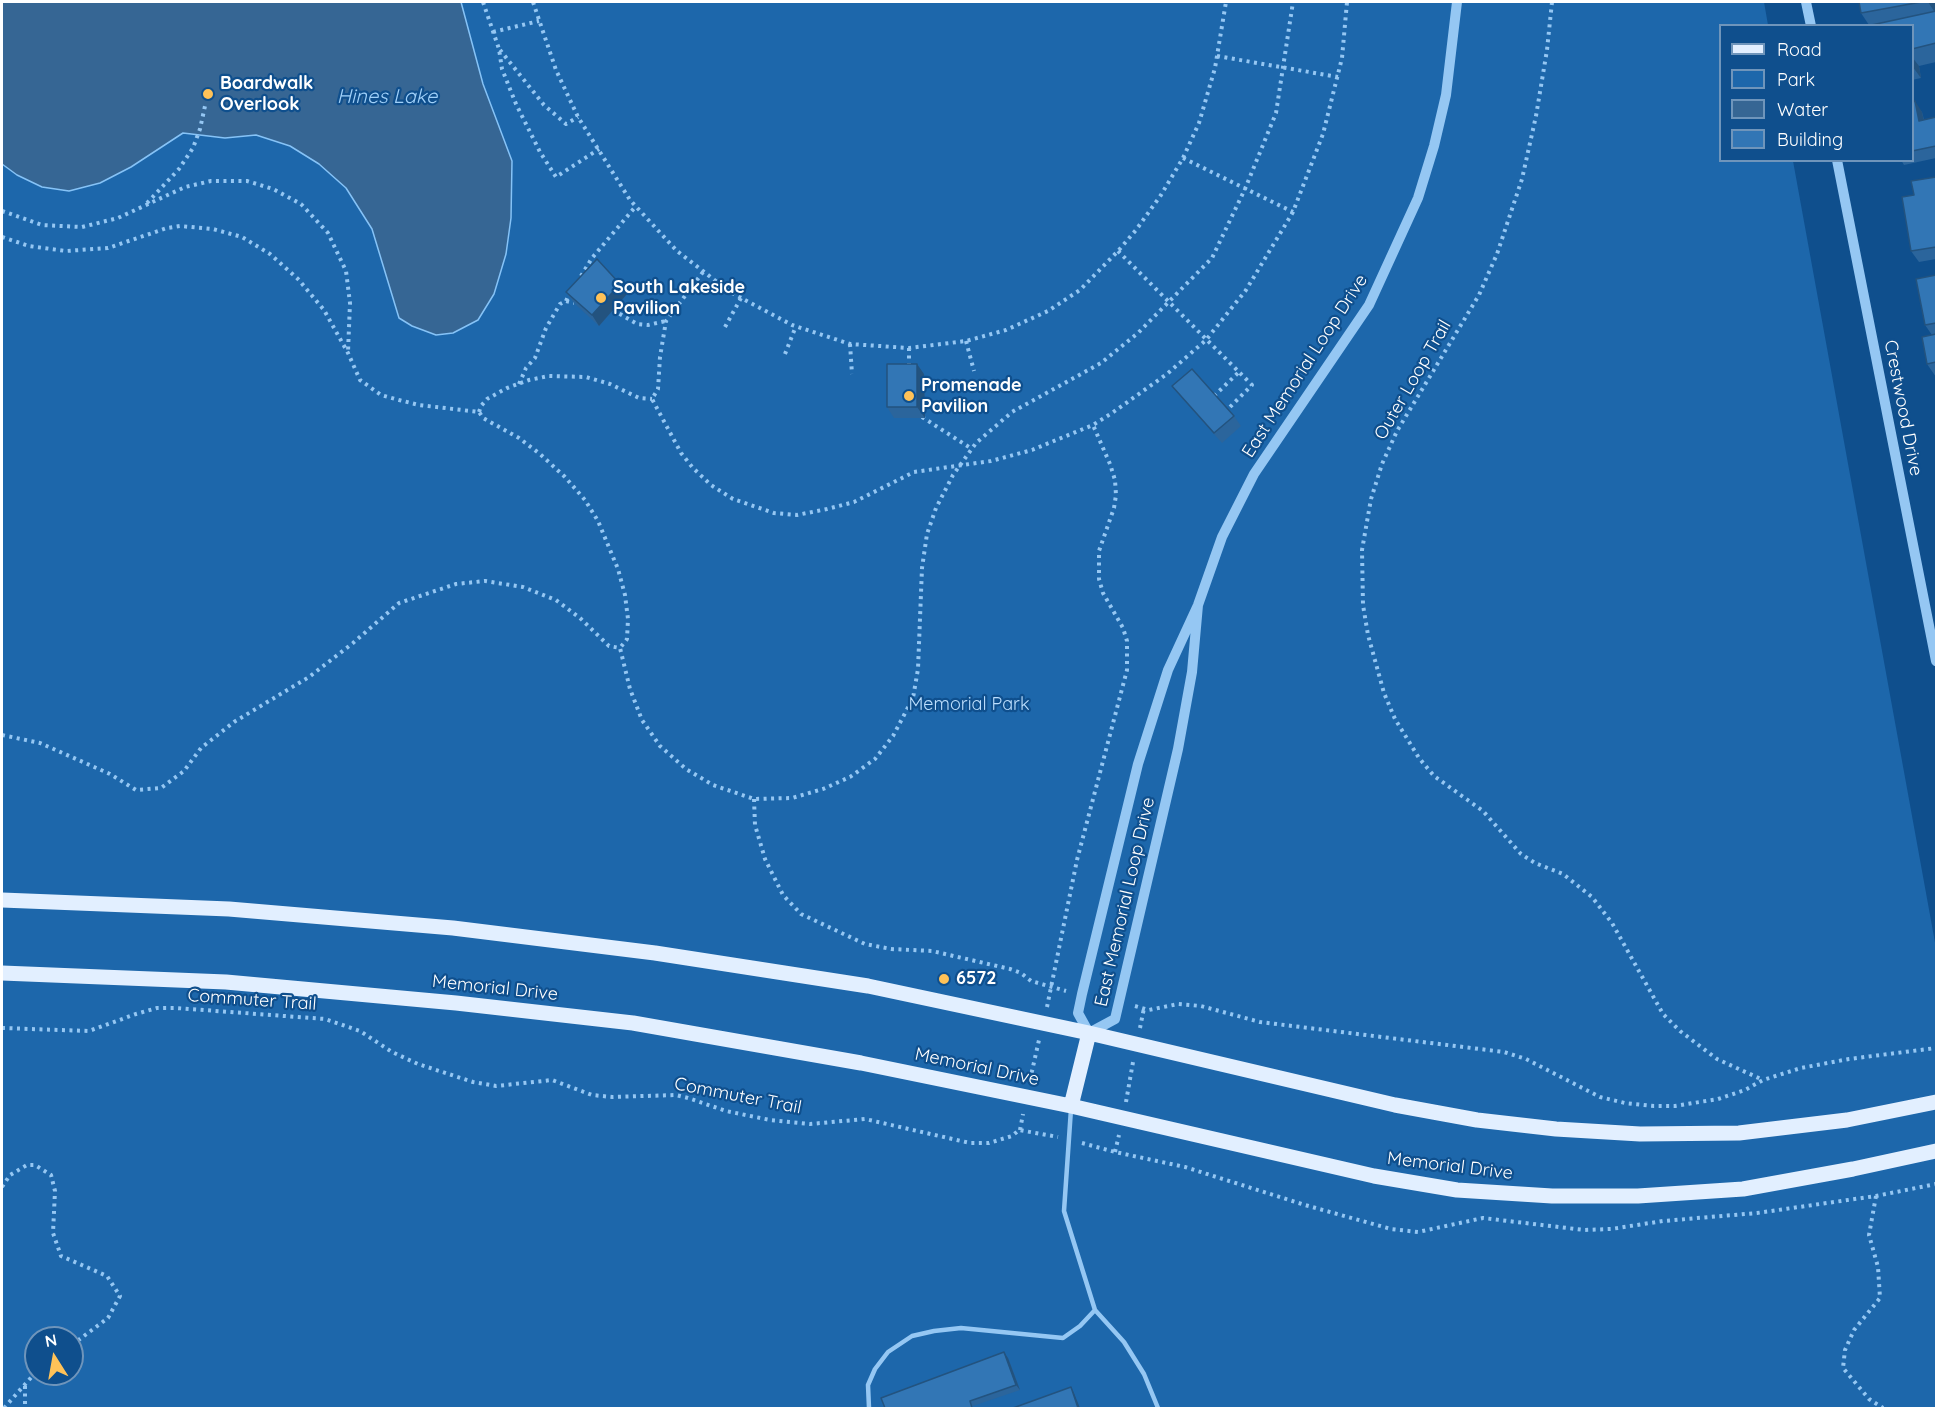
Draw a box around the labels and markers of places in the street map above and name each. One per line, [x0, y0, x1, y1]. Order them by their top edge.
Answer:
place label: Boardwalk Overlook [220, 73, 313, 116]
marker: Boardwalk Overlook [201, 87, 215, 101]
place label: South Lakeside Pavilion [613, 277, 745, 320]
marker: South Lakeside Pavilion [594, 291, 608, 305]
place label: Promenade Pavilion [921, 375, 1022, 418]
marker: Promenade Pavilion [902, 389, 916, 403]
place label: 6572 [956, 968, 996, 990]
marker: 6572 [937, 972, 951, 986]

